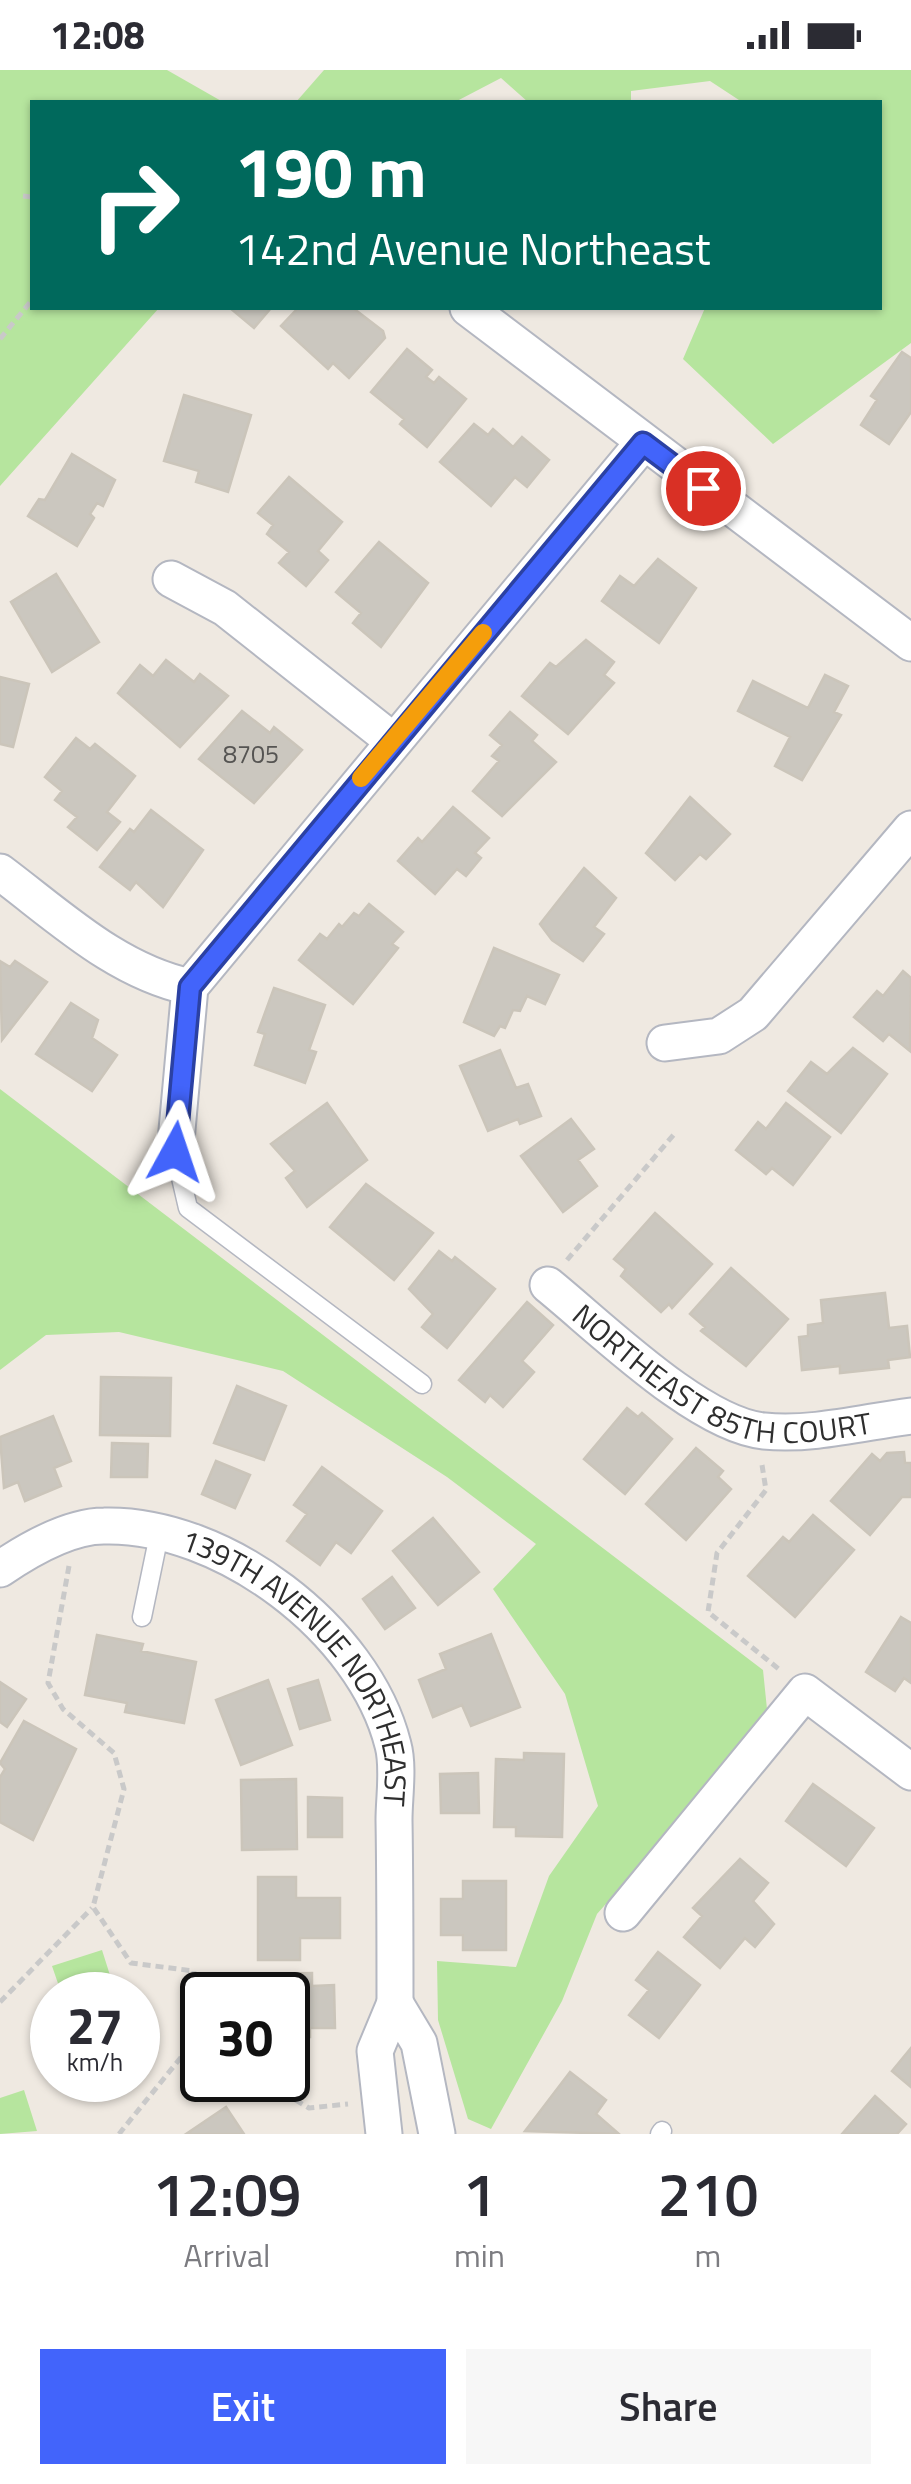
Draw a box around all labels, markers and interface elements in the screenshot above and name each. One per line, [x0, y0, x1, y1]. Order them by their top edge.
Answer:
text: 12:08 [50, 6, 145, 64]
text: 190 m [235, 118, 427, 224]
icon: right [70, 140, 200, 270]
text: 142nd Avenue Northeast [235, 214, 711, 282]
pin [661, 446, 746, 531]
icon: arrive [676, 461, 731, 516]
house number: 8705 [223, 735, 279, 773]
position arrow [123, 1100, 227, 1204]
street label: NORTHEAST 85TH COURT [562, 1293, 875, 1455]
street label: 139TH AVENUE NORTHEAST [175, 1517, 419, 1808]
speed limit sign: 30 [180, 1972, 310, 2102]
text: 27 [67, 1987, 123, 2063]
text: km/h [67, 2043, 123, 2081]
text: 12:09 [153, 2148, 301, 2239]
text: 1 [463, 2148, 496, 2239]
text: 210 [658, 2148, 758, 2239]
text: Arrival [184, 2231, 270, 2279]
text: min [454, 2231, 505, 2279]
text: m [695, 2231, 721, 2279]
button: Exit [40, 2349, 446, 2464]
button: Share [466, 2349, 871, 2464]

